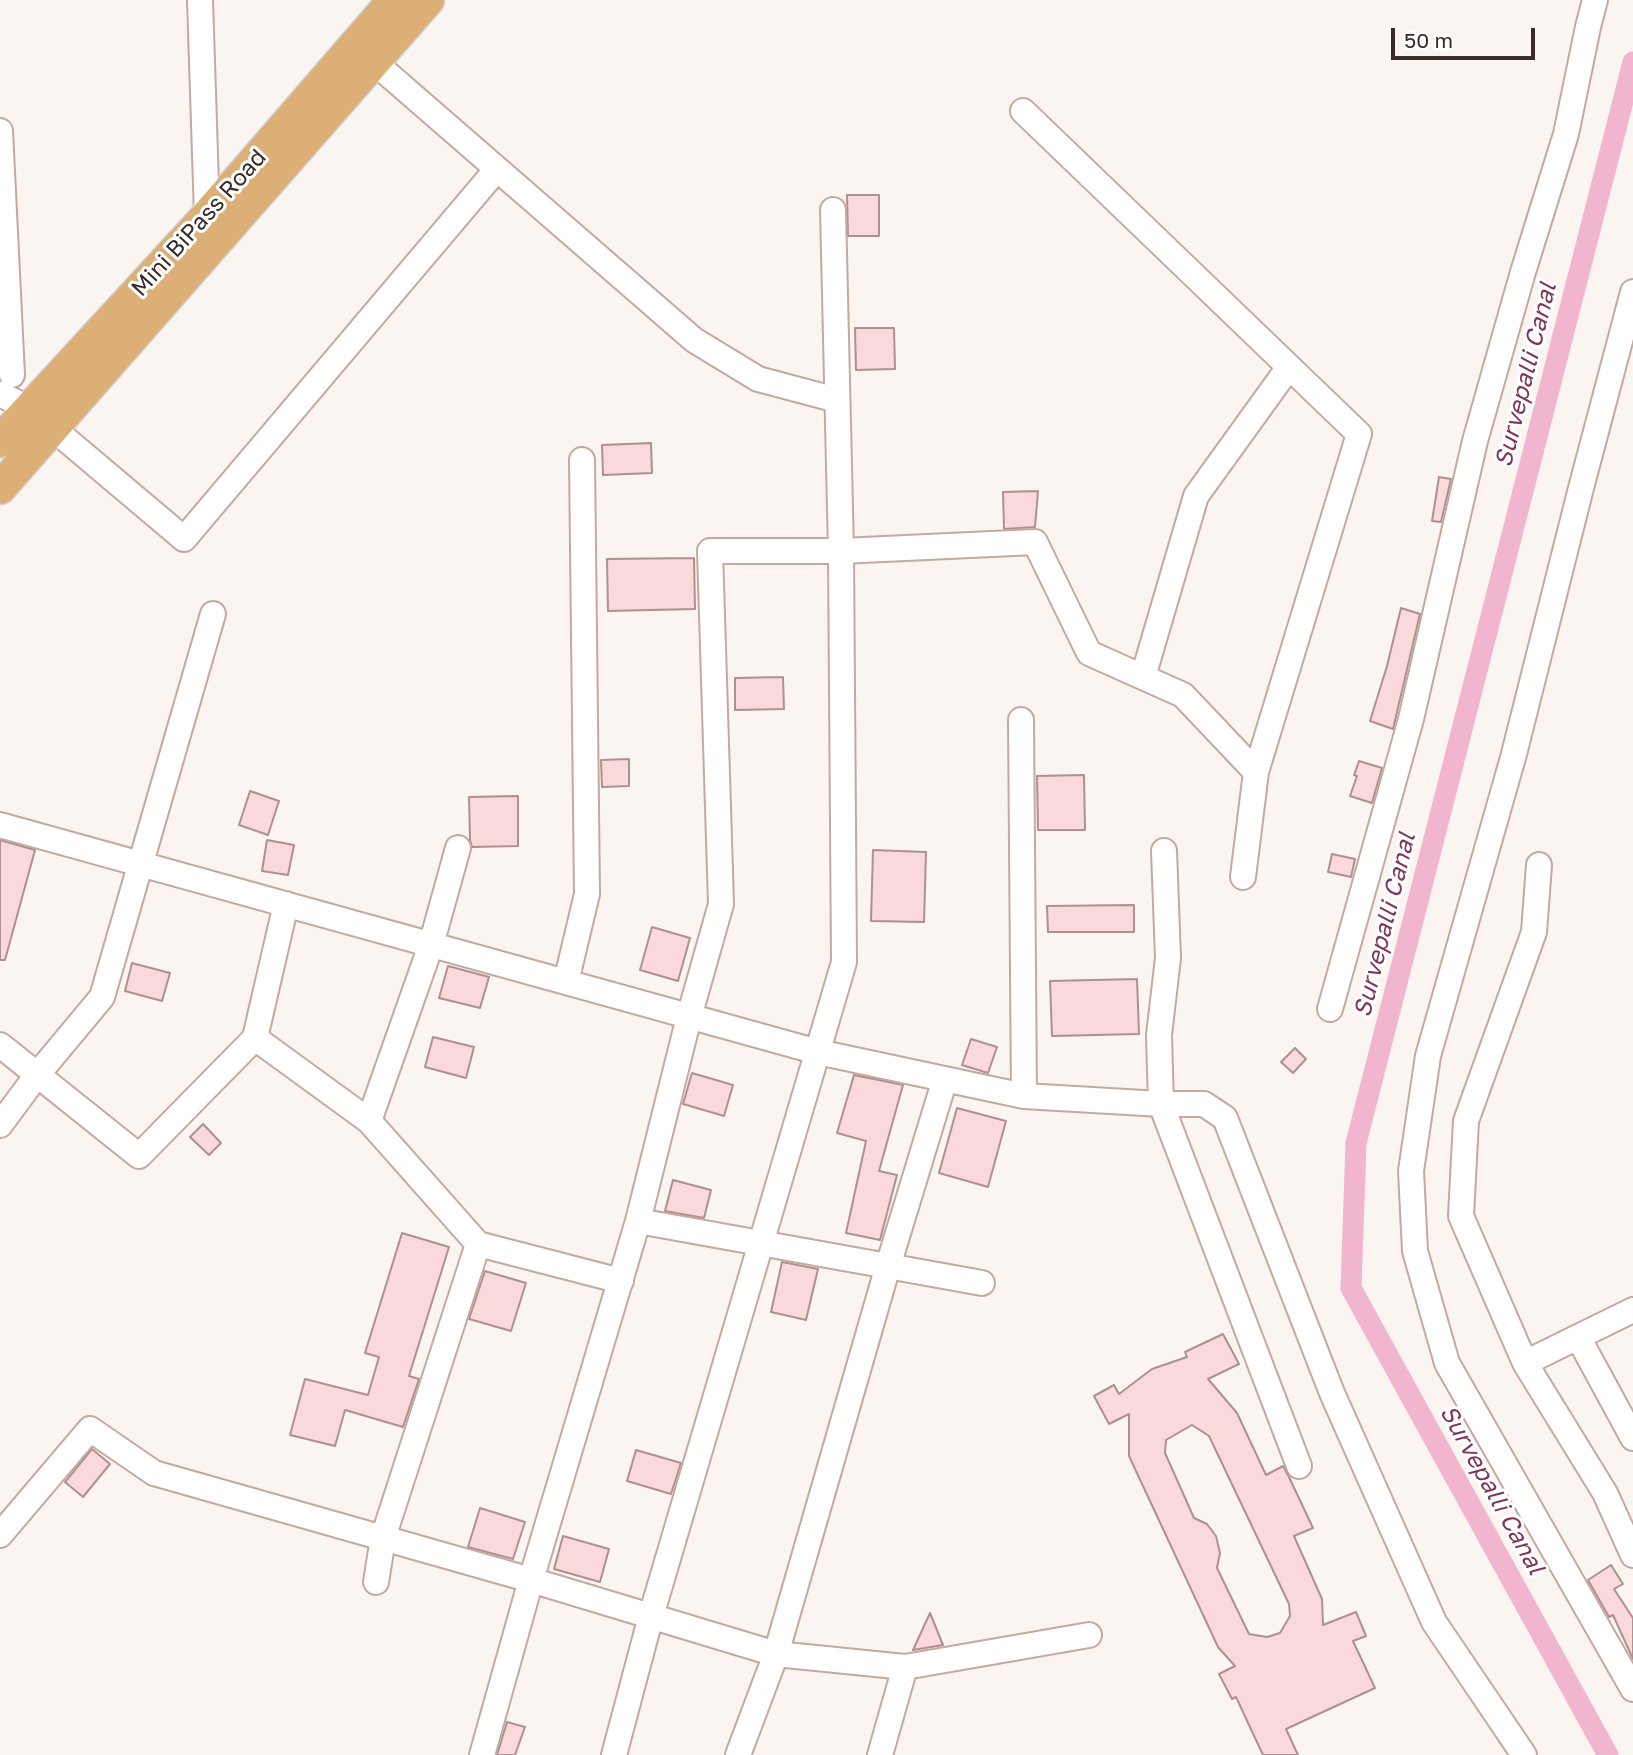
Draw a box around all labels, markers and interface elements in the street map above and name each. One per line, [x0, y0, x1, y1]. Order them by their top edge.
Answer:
scale bar [1395, 14, 1538, 58]
text: 50 m [1404, 27, 1453, 53]
street label: Mini BiPass Road [126, 144, 272, 302]
water label: Survepalli Canal [1489, 280, 1563, 470]
water label: Survepalli Canal [1348, 830, 1422, 1020]
water label: Survepalli Canal [1434, 1400, 1550, 1580]

